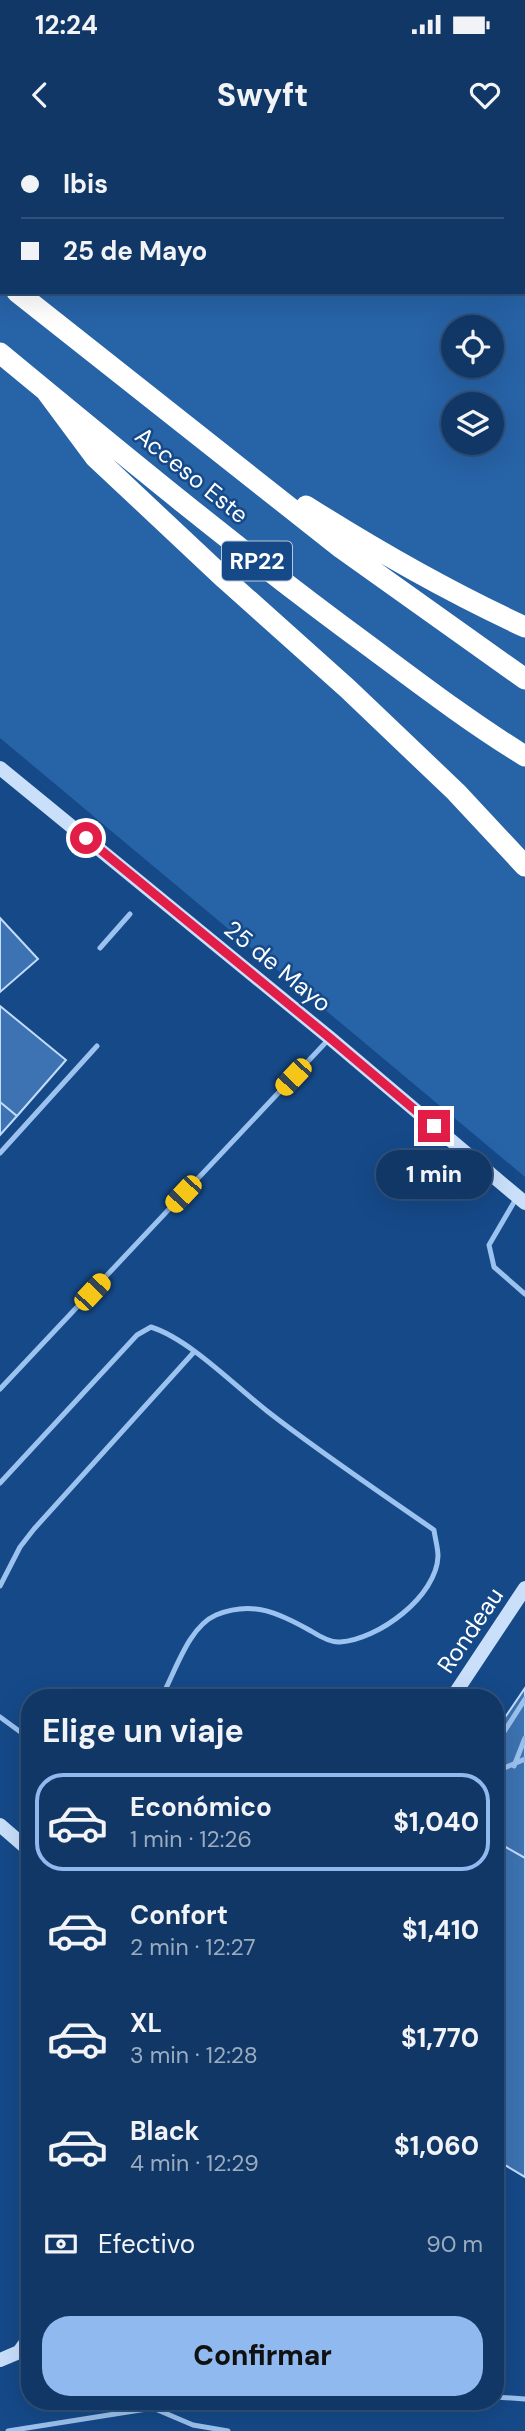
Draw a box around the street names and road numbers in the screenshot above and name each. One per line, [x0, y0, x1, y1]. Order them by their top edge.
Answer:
street label: Acceso Este [129, 420, 255, 530]
road number: RP22 [222, 542, 292, 580]
street label: 25 de Mayo [218, 913, 338, 1019]
street label: Rondeau [430, 1581, 510, 1679]

